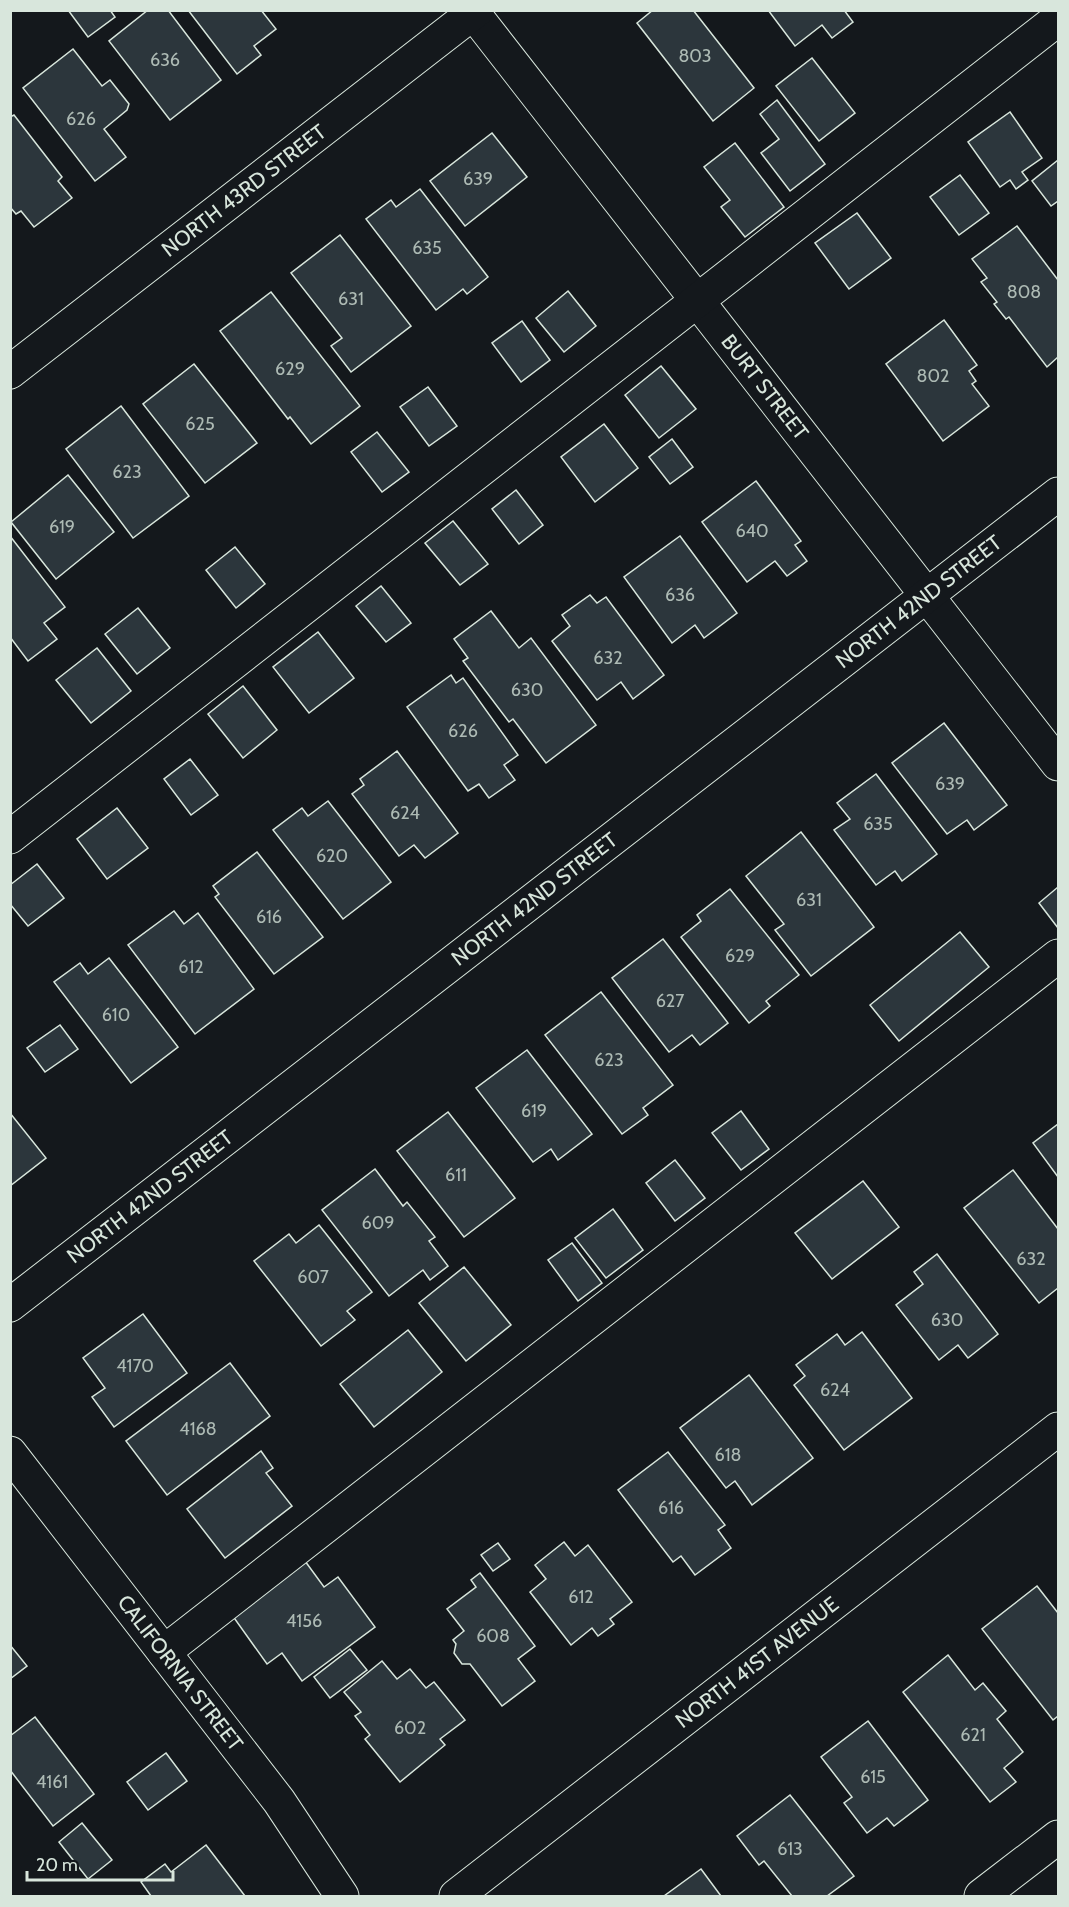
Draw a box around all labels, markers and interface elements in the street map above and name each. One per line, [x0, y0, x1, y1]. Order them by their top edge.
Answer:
house number: 803 [678, 45, 712, 67]
house number: 636 [150, 49, 180, 71]
house number: 626 [66, 108, 96, 130]
street label: NORTH 43RD STREET [157, 119, 331, 262]
house number: 639 [463, 168, 493, 190]
house number: 635 [412, 237, 442, 259]
house number: 808 [1007, 281, 1041, 303]
house number: 631 [338, 288, 364, 310]
street label: BURT STREET [716, 329, 814, 445]
house number: 629 [275, 358, 305, 380]
house number: 802 [917, 365, 949, 387]
house number: 625 [185, 413, 215, 435]
house number: 623 [112, 461, 142, 483]
house number: 619 [49, 516, 75, 538]
house number: 640 [735, 520, 769, 542]
street label: NORTH 42ND STREET [831, 529, 1006, 673]
house number: 636 [665, 584, 695, 606]
house number: 632 [593, 647, 623, 669]
house number: 630 [511, 679, 543, 701]
house number: 626 [448, 720, 478, 742]
house number: 639 [935, 773, 965, 795]
house number: 624 [390, 802, 420, 824]
house number: 635 [863, 813, 893, 835]
street label: NORTH 42ND STREET [446, 827, 622, 971]
house number: 620 [316, 845, 348, 867]
house number: 631 [796, 889, 822, 911]
house number: 616 [256, 906, 282, 928]
house number: 629 [725, 945, 755, 967]
house number: 612 [178, 956, 204, 978]
house number: 627 [656, 990, 684, 1012]
house number: 610 [102, 1004, 130, 1026]
house number: 623 [594, 1049, 624, 1071]
house number: 619 [521, 1100, 547, 1122]
street label: NORTH 42ND STREET [62, 1124, 237, 1268]
house number: 611 [445, 1164, 467, 1186]
house number: 609 [361, 1212, 395, 1234]
house number: 632 [1016, 1248, 1046, 1270]
house number: 607 [297, 1266, 329, 1288]
house number: 630 [931, 1309, 963, 1331]
house number: 4170 [116, 1355, 154, 1377]
house number: 624 [820, 1379, 850, 1401]
house number: 4168 [179, 1418, 217, 1440]
house number: 618 [715, 1444, 741, 1466]
house number: 616 [658, 1497, 684, 1519]
house number: 612 [568, 1586, 594, 1608]
street label: CALIFORNIA STREET [112, 1590, 248, 1755]
street label: NORTH 41ST AVENUE [670, 1591, 843, 1733]
house number: 4156 [286, 1610, 322, 1632]
house number: 608 [476, 1625, 510, 1647]
house number: 602 [394, 1717, 426, 1739]
house number: 621 [960, 1724, 986, 1746]
house number: 615 [860, 1766, 886, 1788]
house number: 4161 [36, 1771, 68, 1793]
house number: 613 [777, 1838, 803, 1860]
scale bar [27, 1844, 172, 1882]
text: 20 m [36, 1854, 78, 1876]

